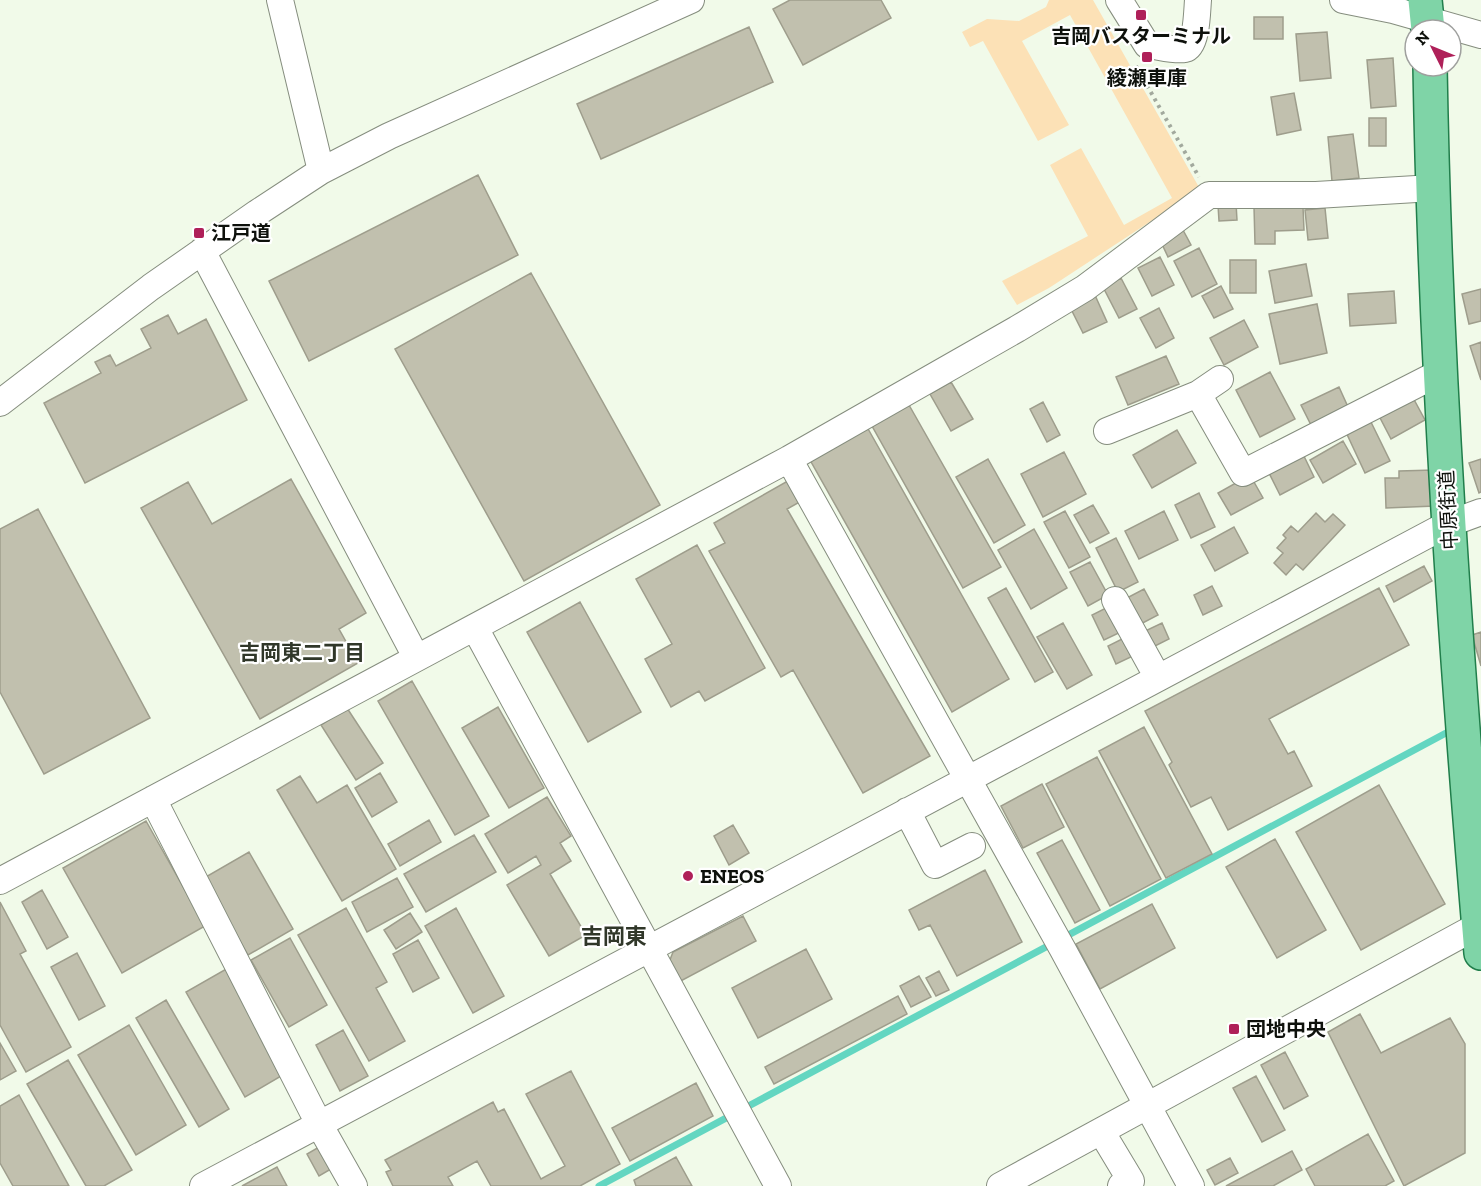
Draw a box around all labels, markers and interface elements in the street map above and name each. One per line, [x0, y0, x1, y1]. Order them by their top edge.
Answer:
marker: 吉岡バスターミナル [1134, 8, 1148, 22]
north arrow [1403, 18, 1463, 78]
place label: 吉岡バスターミナル [1051, 24, 1231, 48]
text: N [1411, 27, 1433, 49]
marker: 綾瀬車庫 [1140, 50, 1154, 64]
place label: 綾瀬車庫 [1107, 66, 1187, 90]
place label: 江戸道 [211, 221, 271, 245]
marker: 江戸道 [192, 226, 206, 240]
street label: 中原街道 [1434, 469, 1462, 551]
district label: 吉岡東二丁目 [239, 640, 365, 665]
place label: ENEOS [700, 864, 764, 888]
marker: ENEOS [681, 869, 695, 883]
district label: 吉岡東 [581, 923, 647, 950]
place label: 団地中央 [1246, 1017, 1326, 1041]
marker: 団地中央 [1227, 1022, 1241, 1036]

